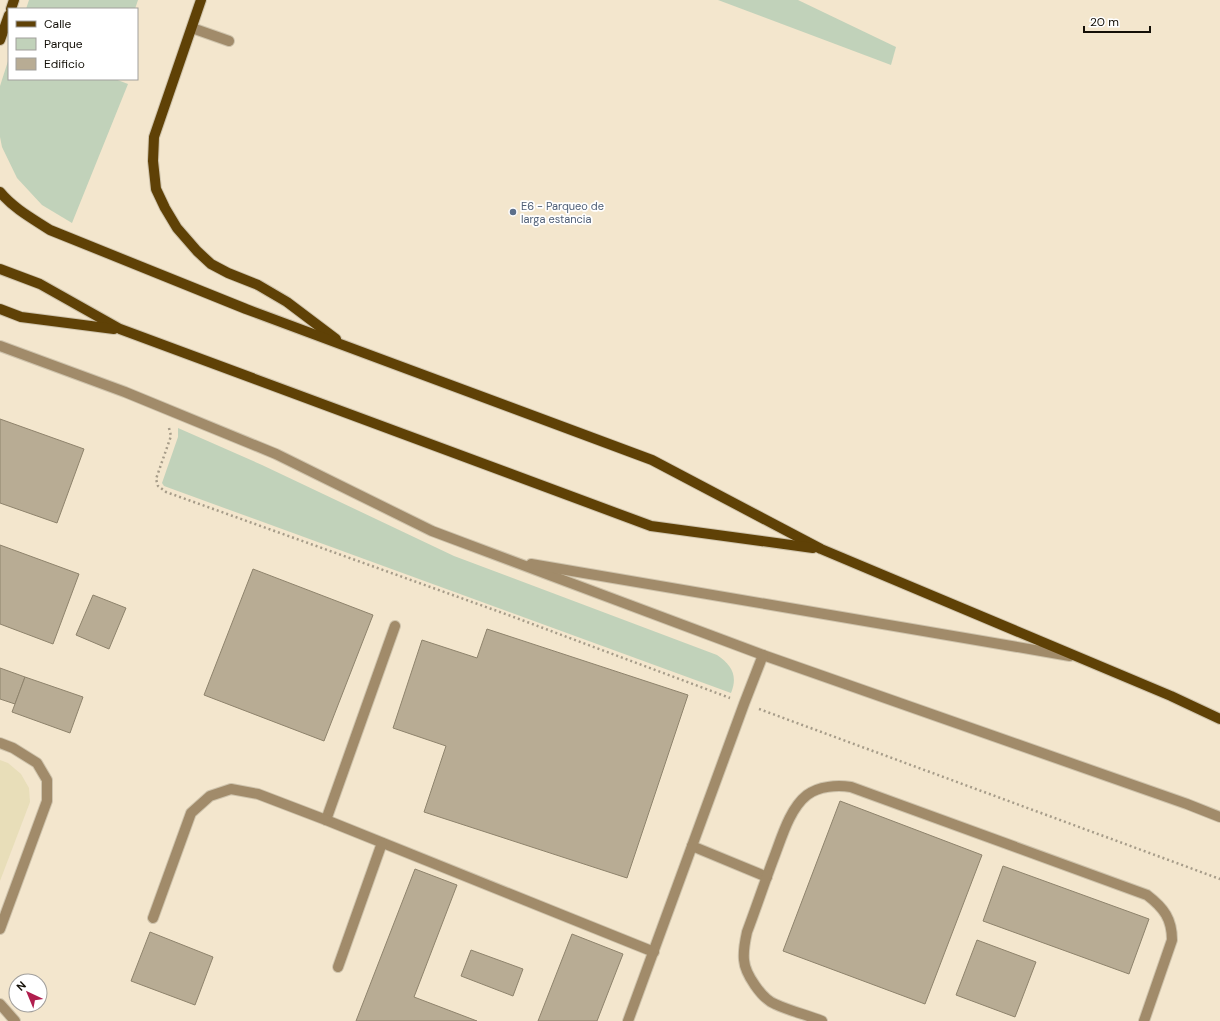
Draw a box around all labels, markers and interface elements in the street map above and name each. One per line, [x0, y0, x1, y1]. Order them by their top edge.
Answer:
legend [8, 8, 138, 80]
scale bar [1084, 8, 1150, 34]
text: 20 m [1090, 14, 1119, 30]
text: Calle [44, 16, 71, 32]
text: Parque [44, 36, 83, 52]
text: Edificio [44, 56, 85, 72]
place label: E6 - Parqueo de larga estancia [521, 199, 604, 226]
marker: E6 - Parqueo de larga estancia [508, 207, 518, 217]
north arrow [8, 973, 48, 1013]
text: N [13, 978, 29, 994]

